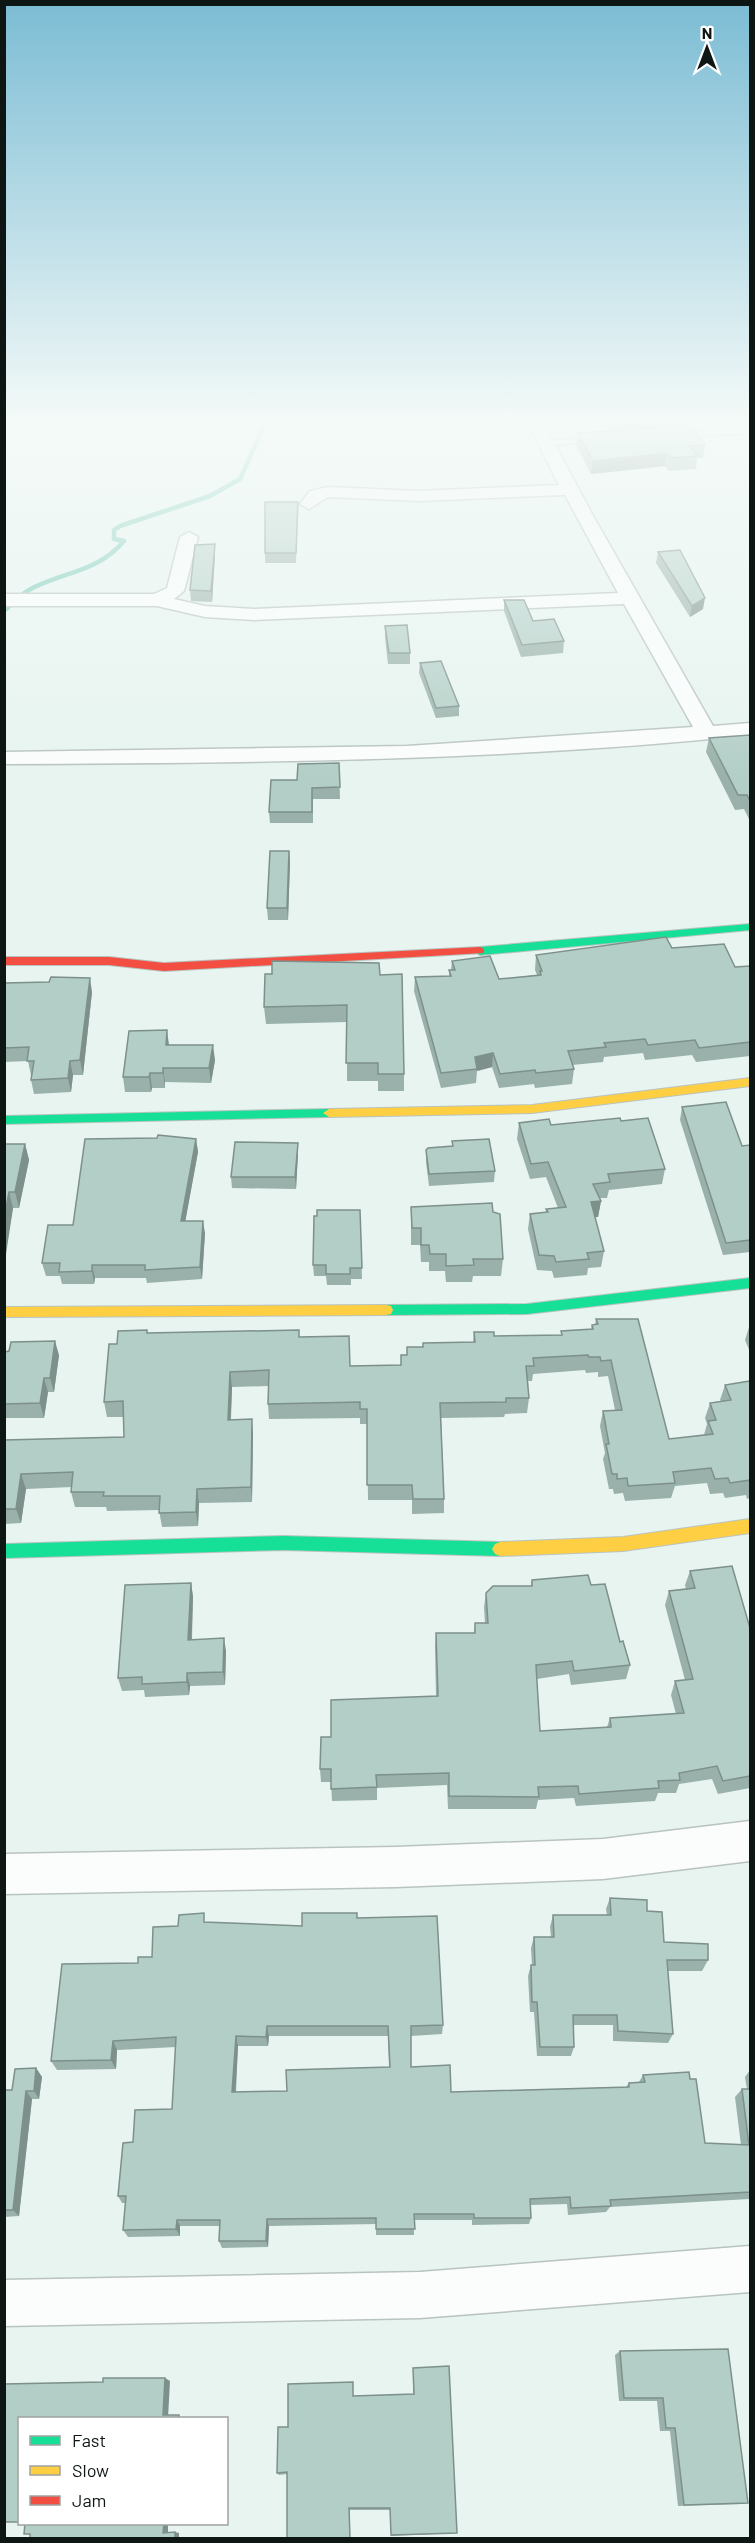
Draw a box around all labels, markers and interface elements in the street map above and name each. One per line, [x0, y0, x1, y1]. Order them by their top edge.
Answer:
north arrow [677, 18, 737, 78]
text: N [702, 23, 712, 42]
legend [18, 2417, 228, 2525]
text: Fast [72, 2429, 106, 2451]
text: Slow [72, 2459, 109, 2481]
text: Jam [72, 2489, 106, 2511]

